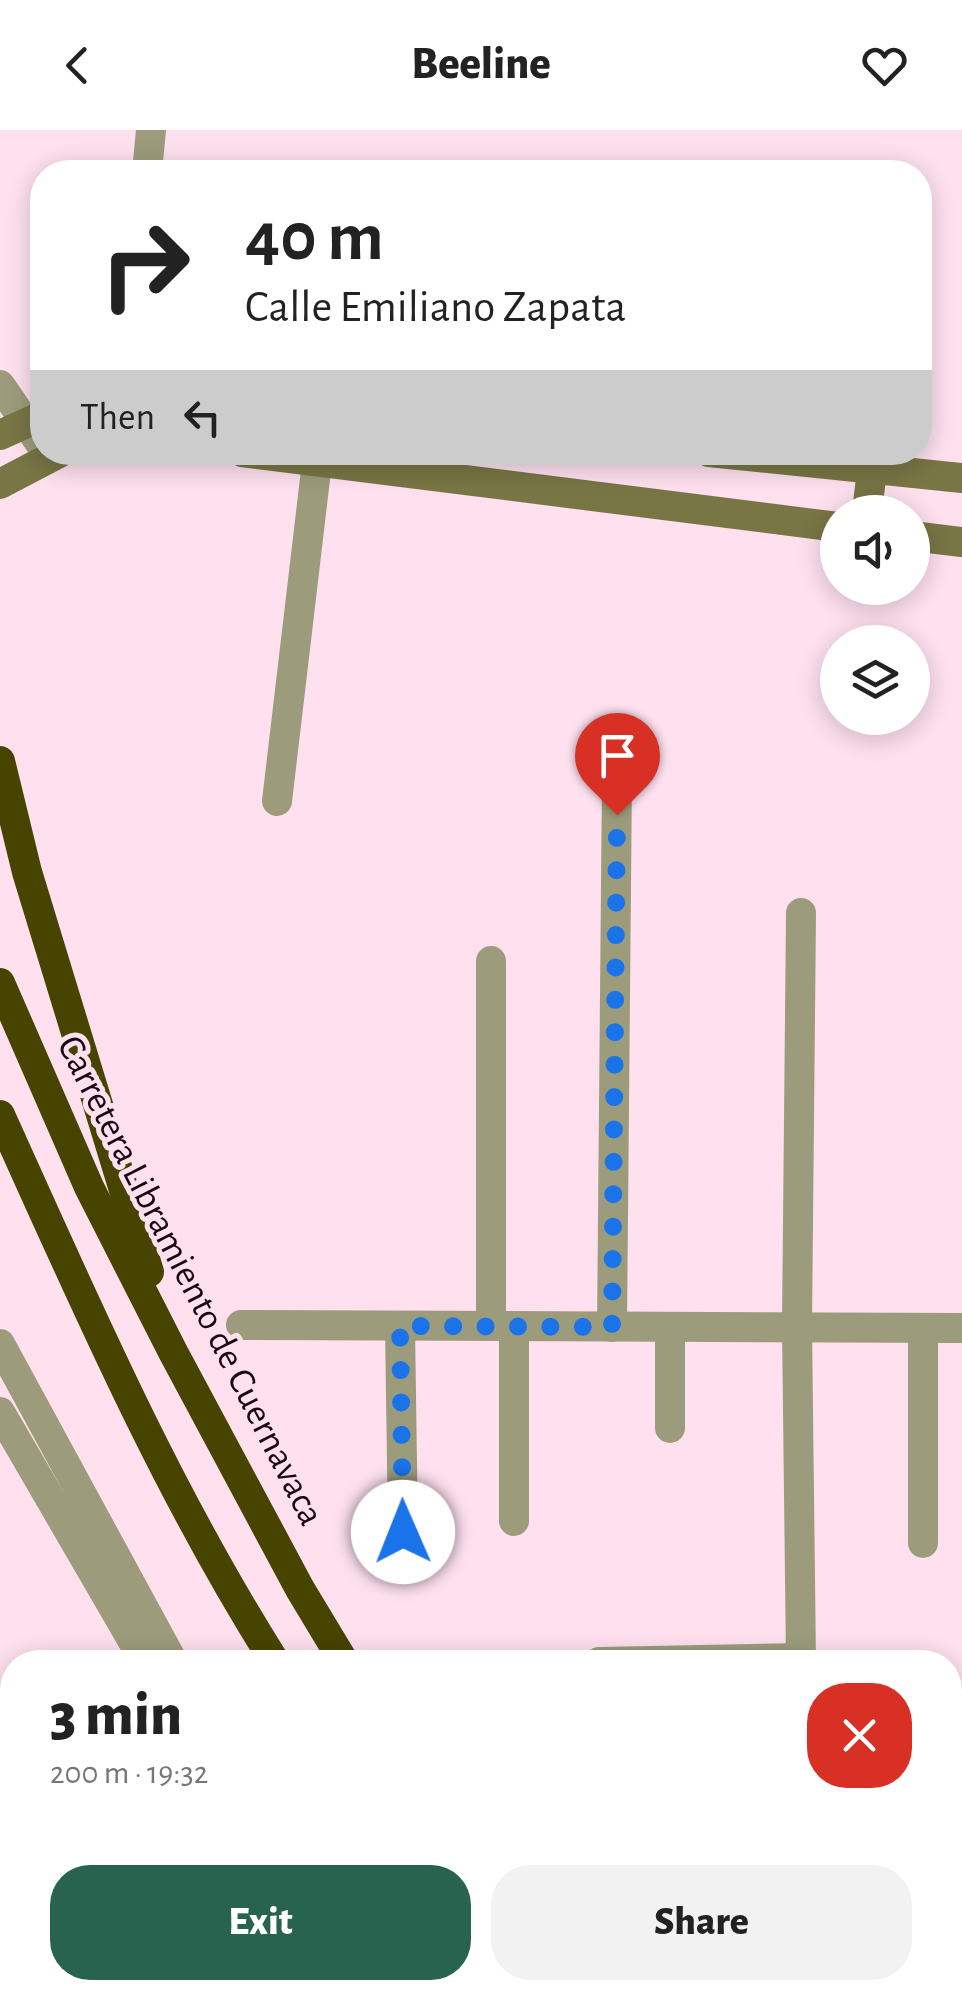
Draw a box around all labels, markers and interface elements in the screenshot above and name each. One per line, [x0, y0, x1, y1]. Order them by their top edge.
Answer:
icon: back [50, 38, 105, 93]
icon: heart [857, 38, 912, 93]
text: Beeline [411, 42, 551, 87]
icon: right [80, 200, 210, 330]
text: 40 m [245, 203, 384, 273]
text: Calle Emiliano Zapata [245, 285, 626, 330]
icon: left [175, 390, 230, 445]
text: Then [80, 399, 155, 437]
map controls [820, 495, 930, 735]
button: sound [820, 495, 930, 605]
button: layers [820, 625, 930, 735]
pin [575, 713, 660, 816]
icon: arrive [590, 728, 645, 783]
street label: Carretera Libramiento de Cuernavaca [50, 1030, 330, 1532]
position arrow [351, 1480, 455, 1584]
button: close [807, 1683, 912, 1788]
text: 3 min [50, 1686, 182, 1746]
text: 200 m · 19:32 [50, 1757, 208, 1789]
button: Exit [50, 1865, 471, 1980]
button: Share [491, 1865, 912, 1980]

